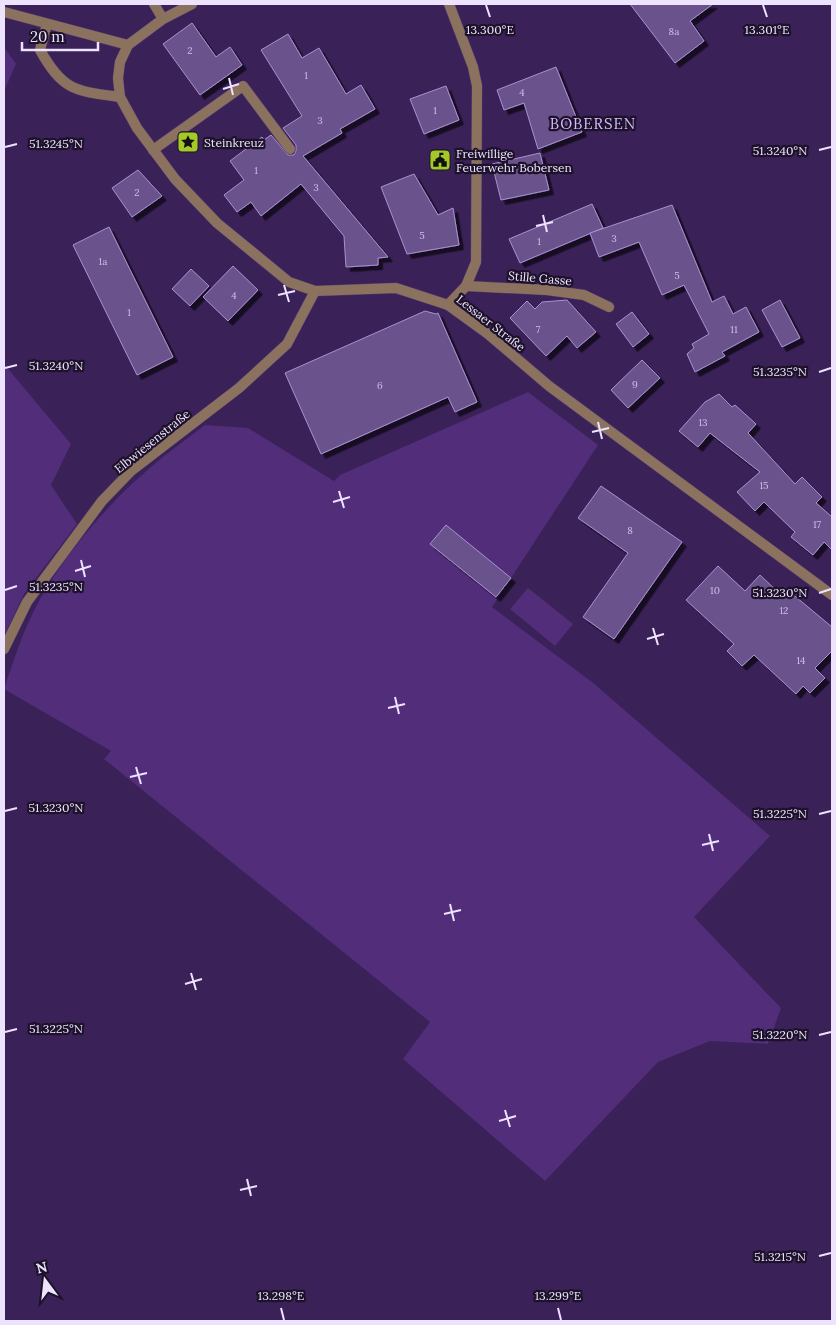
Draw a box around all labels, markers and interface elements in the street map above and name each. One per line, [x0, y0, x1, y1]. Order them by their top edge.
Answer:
scale bar [22, 20, 99, 52]
text: 13.300°E [466, 22, 514, 37]
text: 13.301°E [745, 22, 789, 37]
house number: 8a [669, 25, 679, 38]
text: 20 m [30, 27, 65, 46]
house number: 2 [187, 44, 193, 57]
house number: 1 [304, 69, 308, 82]
house number: 4 [519, 86, 525, 99]
house number: 1 [433, 104, 437, 117]
house number: 3 [317, 114, 323, 127]
district label: BOBERSEN [550, 114, 636, 133]
place icon: Steinkreuz [176, 130, 200, 154]
place label: Steinkreuz [204, 135, 264, 150]
text: 51.3245°N [29, 136, 83, 151]
text: 51.3240°N [753, 143, 807, 158]
place label: Freiwillige Feuerwehr Bobersen [456, 146, 572, 175]
public building icon: Freiwillige Feuerwehr Bobersen [428, 148, 452, 172]
house number: 1 [254, 164, 258, 177]
house number: 3 [313, 181, 319, 194]
house number: 2 [134, 186, 140, 199]
house number: 5 [419, 229, 425, 242]
house number: 3 [611, 232, 617, 245]
house number: 1 [537, 235, 541, 248]
house number: 1a [99, 255, 107, 268]
street label: Stille Gasse [508, 268, 573, 288]
house number: 5 [674, 269, 680, 282]
house number: 4 [231, 289, 237, 302]
street label: Lessaer Straße [454, 292, 529, 355]
house number: 1 [127, 306, 131, 319]
house number: 7 [536, 323, 541, 336]
house number: 11 [730, 323, 738, 336]
text: 51.3240°N [29, 358, 83, 373]
text: 51.3235°N [753, 364, 807, 379]
house number: 9 [632, 378, 638, 391]
house number: 6 [377, 379, 383, 392]
street label: Elbwiesenstraße [111, 406, 193, 476]
house number: 13 [698, 416, 708, 429]
house number: 15 [759, 479, 769, 492]
house number: 17 [813, 518, 822, 531]
house number: 8 [627, 524, 633, 537]
text: 51.3235°N [29, 579, 83, 594]
house number: 10 [710, 584, 720, 597]
text: 51.3230°N [753, 585, 807, 600]
house number: 12 [779, 604, 789, 617]
house number: 14 [796, 654, 806, 667]
text: 51.3230°N [29, 800, 83, 815]
text: 51.3225°N [753, 806, 807, 821]
text: 51.3225°N [29, 1021, 83, 1036]
text: 51.3220°N [753, 1027, 807, 1042]
text: 51.3215°N [754, 1249, 806, 1264]
north arrow [20, 1255, 70, 1305]
text: N [34, 1257, 49, 1278]
text: 13.298°E [258, 1288, 304, 1303]
text: 13.299°E [535, 1288, 581, 1303]

